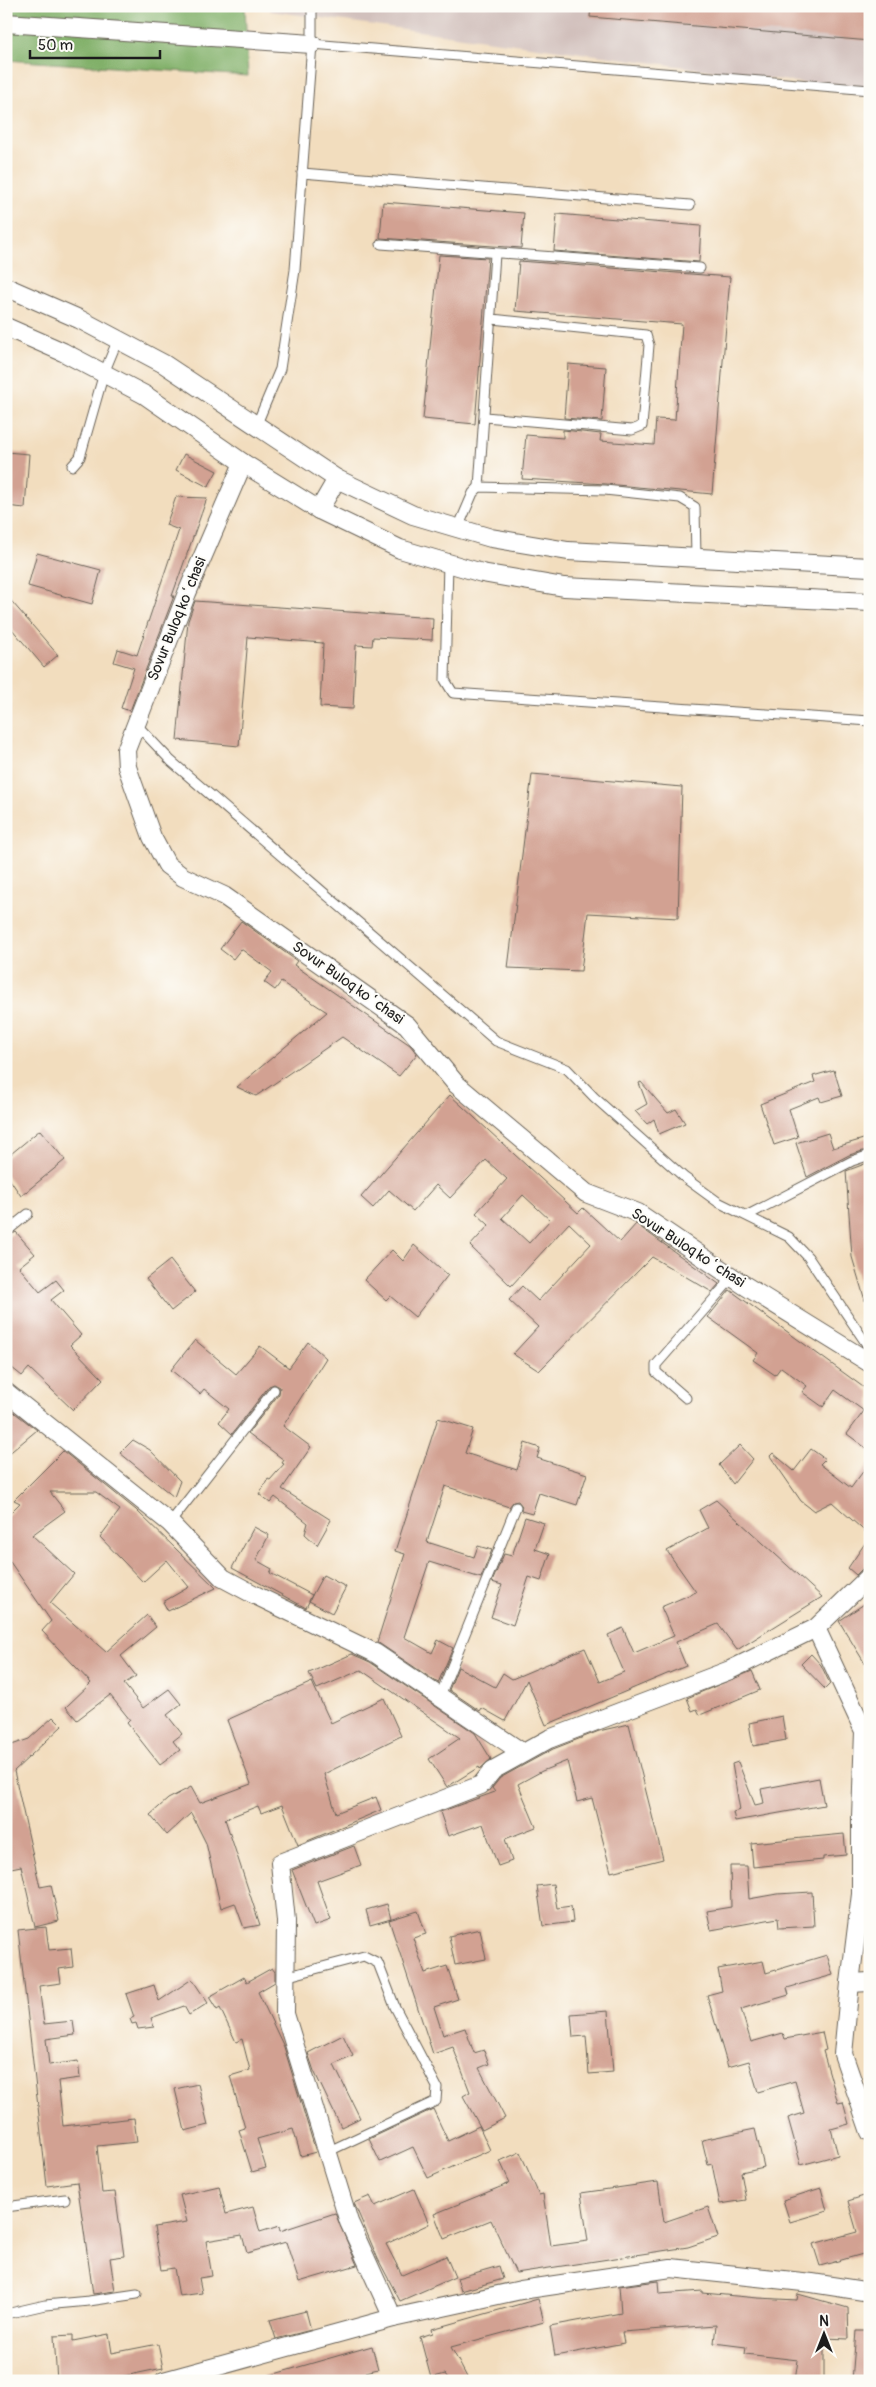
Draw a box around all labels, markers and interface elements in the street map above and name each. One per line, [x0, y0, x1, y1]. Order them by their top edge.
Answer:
scale bar [30, 28, 160, 60]
text: 50 m [38, 36, 73, 55]
street label: Sovur Buloq koʻchasi [143, 554, 211, 684]
street label: Sovur Buloq koʻchasi [288, 937, 408, 1029]
street label: Sovur Buloq koʻchasi [627, 1204, 749, 1292]
north arrow [798, 2310, 848, 2360]
text: N [819, 2313, 829, 2330]

